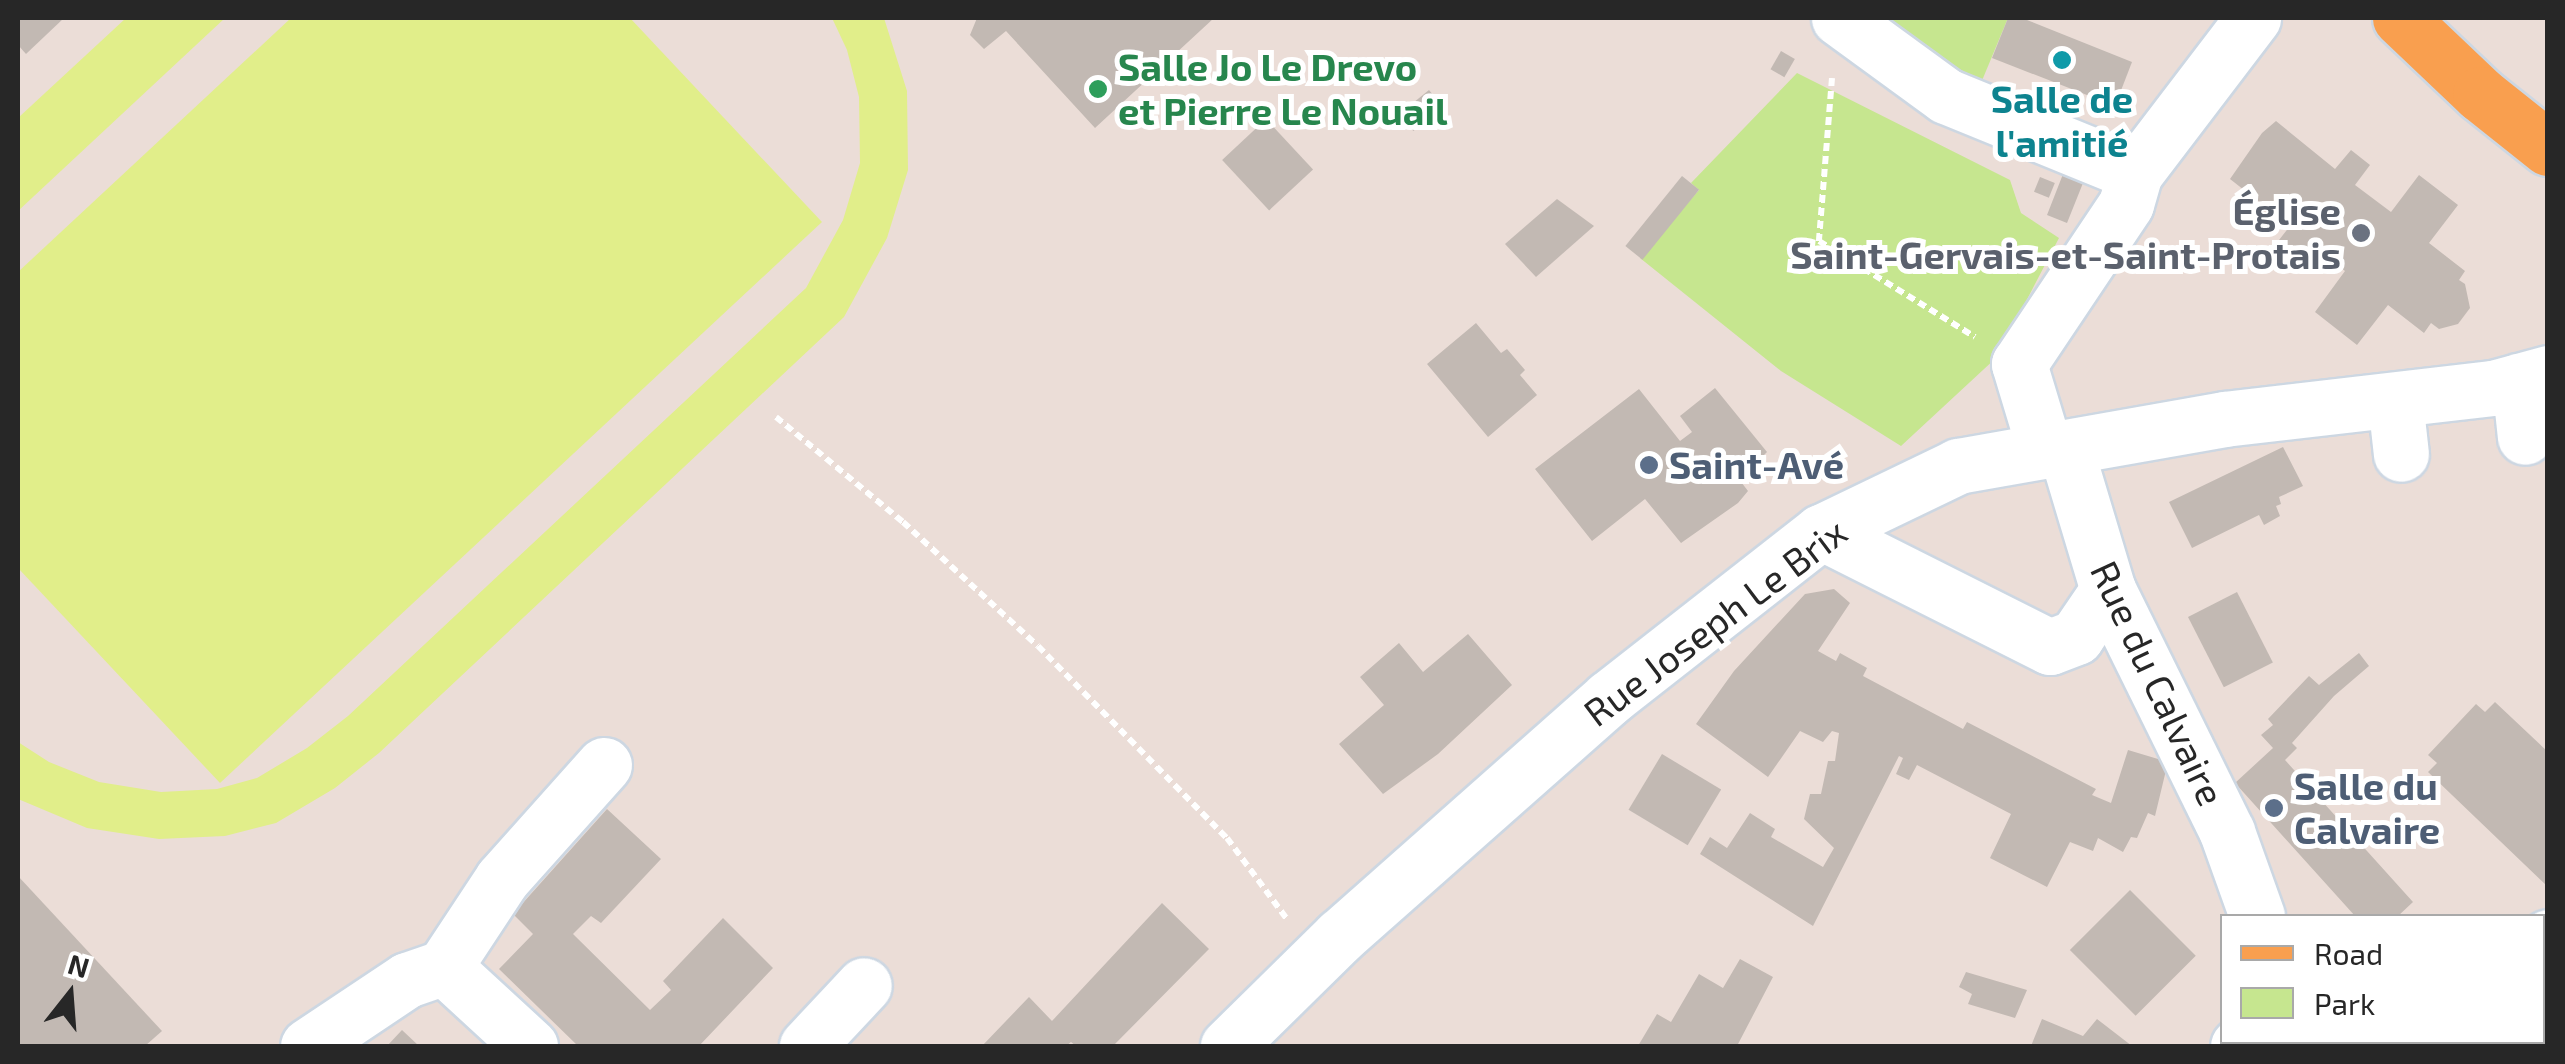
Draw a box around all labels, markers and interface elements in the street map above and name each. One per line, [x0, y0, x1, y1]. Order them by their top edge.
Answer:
place label: Salle Jo Le Drevo et Pierre Le Nouail [1118, 44, 1447, 133]
marker: Salle de l'amitié [2051, 49, 2073, 71]
place label: Salle de l'amitié [1991, 76, 2133, 165]
marker: Salle Jo Le Drevo et Pierre Le Nouail [1087, 78, 1109, 100]
place label: Église Saint-Gervais-et-Saint-Protais [1790, 188, 2341, 278]
marker: Église Saint-Gervais-et-Saint-Protais [2350, 222, 2372, 244]
place label: Saint-Avé [1669, 442, 1844, 488]
marker: Saint-Avé [1638, 454, 1660, 476]
street label: Rue Joseph Le Brix [1575, 508, 1855, 736]
street label: Rue du Calvaire [2081, 554, 2235, 812]
place label: Salle du Calvaire [2294, 763, 2440, 852]
marker: Salle du Calvaire [2263, 797, 2285, 819]
legend [2220, 914, 2545, 1044]
text: Road [2314, 935, 2383, 971]
north arrow [20, 944, 120, 1044]
text: N [64, 946, 93, 985]
text: Park [2314, 985, 2375, 1021]

